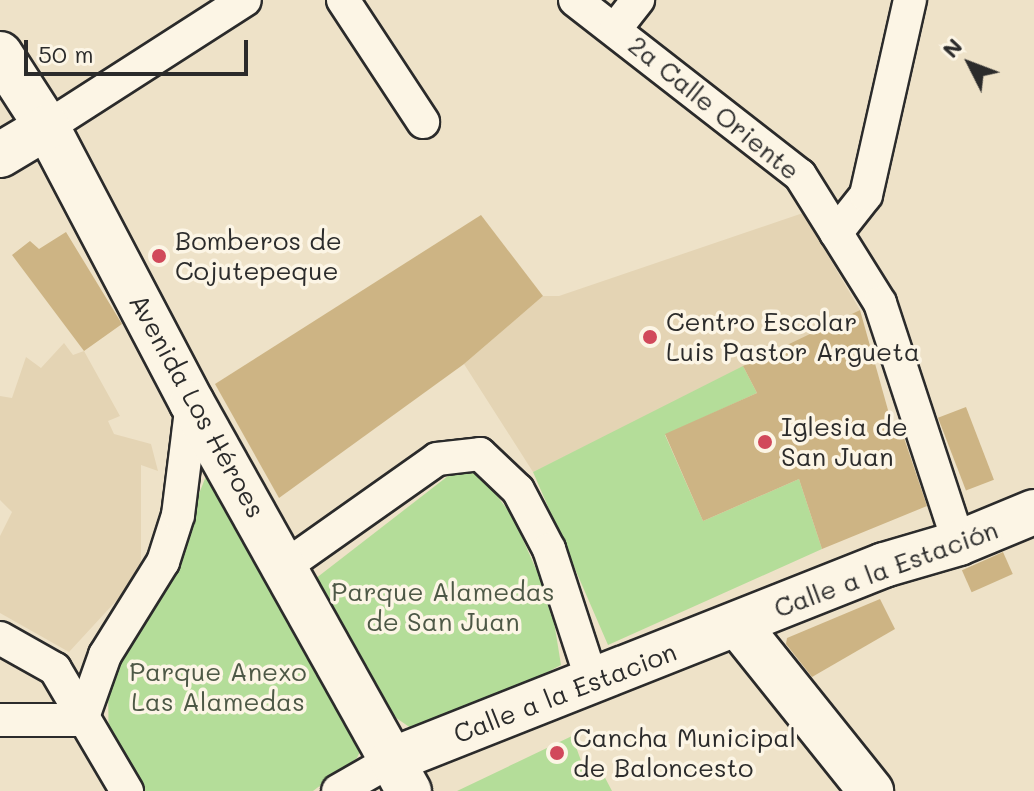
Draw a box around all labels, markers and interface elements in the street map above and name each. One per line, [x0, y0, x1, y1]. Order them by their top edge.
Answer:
scale bar [28, 24, 252, 74]
north arrow [930, 24, 1010, 104]
street label: 2a Calle Oriente [622, 30, 806, 186]
text: N [935, 32, 968, 64]
text: 50 m [38, 38, 94, 69]
place label: Bomberos de Cojutepeque [175, 225, 342, 286]
marker: Bomberos de Cojutepeque [150, 247, 168, 265]
street label: Avenida Los Héroes [123, 289, 271, 523]
place label: Centro Escolar Luis Pastor Argueta [666, 306, 920, 368]
marker: Centro Escolar Luis Pastor Argueta [641, 328, 659, 346]
place label: Iglesia de San Juan [781, 411, 908, 472]
marker: Iglesia de San Juan [756, 433, 774, 451]
street label: Calle a la Estación [770, 514, 1002, 624]
park label: Parque Alamedas de San Juan [331, 576, 555, 638]
street label: Calle a la Estacion [449, 636, 681, 750]
park label: Parque Anexo Las Alamedas [129, 656, 307, 718]
place label: Cancha Municipal de Baloncesto [573, 722, 796, 784]
marker: Cancha Municipal de Baloncesto [548, 744, 566, 762]

